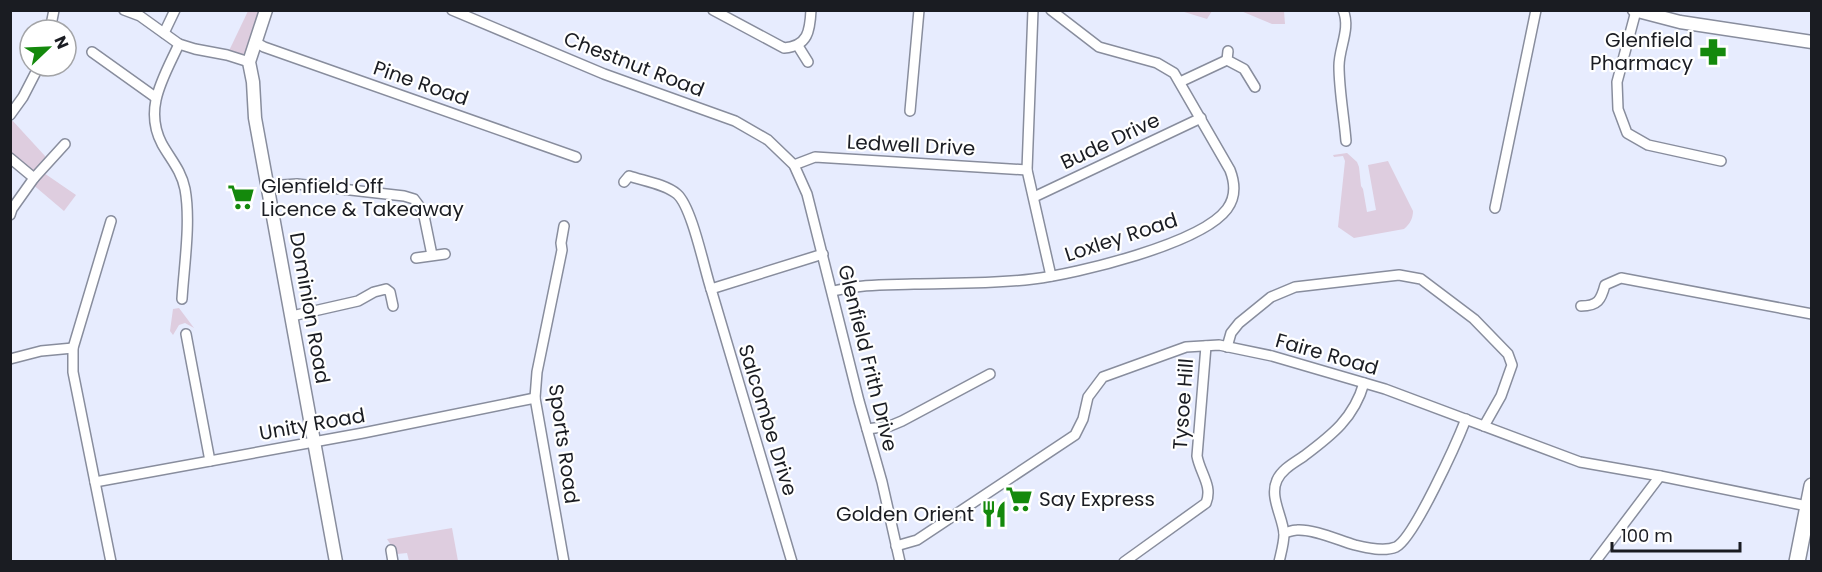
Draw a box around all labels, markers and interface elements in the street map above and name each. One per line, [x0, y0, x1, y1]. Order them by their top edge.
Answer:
north arrow [18, 18, 78, 78]
street label: Chestnut Road [560, 24, 708, 104]
place label: Glenfield Pharmacy [1590, 26, 1693, 77]
text: N [48, 32, 74, 52]
pharmacy icon: Glenfield Pharmacy [1698, 37, 1728, 67]
street label: Pine Road [370, 54, 472, 112]
street label: Bude Drive [1056, 106, 1164, 176]
street label: Ledwell Drive [846, 128, 976, 162]
place label: Glenfield Off Licence & Takeaway [261, 172, 464, 223]
supermarket icon: Glenfield Off Licence & Takeaway [226, 182, 256, 212]
street label: Loxley Road [1061, 206, 1181, 268]
street label: Dominion Road [283, 230, 337, 386]
street label: Glenfield Frith Drive [831, 262, 905, 454]
street label: Faire Road [1272, 326, 1382, 382]
street label: Salcombe Drive [732, 341, 804, 499]
street label: Tysoe Hill [1166, 357, 1200, 451]
street label: Sports Road [542, 382, 586, 506]
street label: Unity Road [257, 401, 367, 447]
supermarket icon: Say Express [1004, 484, 1034, 514]
place label: Say Express [1039, 485, 1155, 513]
restaurant icon: Golden Orient [979, 499, 1009, 529]
place label: Golden Orient [836, 500, 974, 528]
scale bar [1612, 515, 1740, 553]
text: 100 m [1621, 523, 1673, 548]

